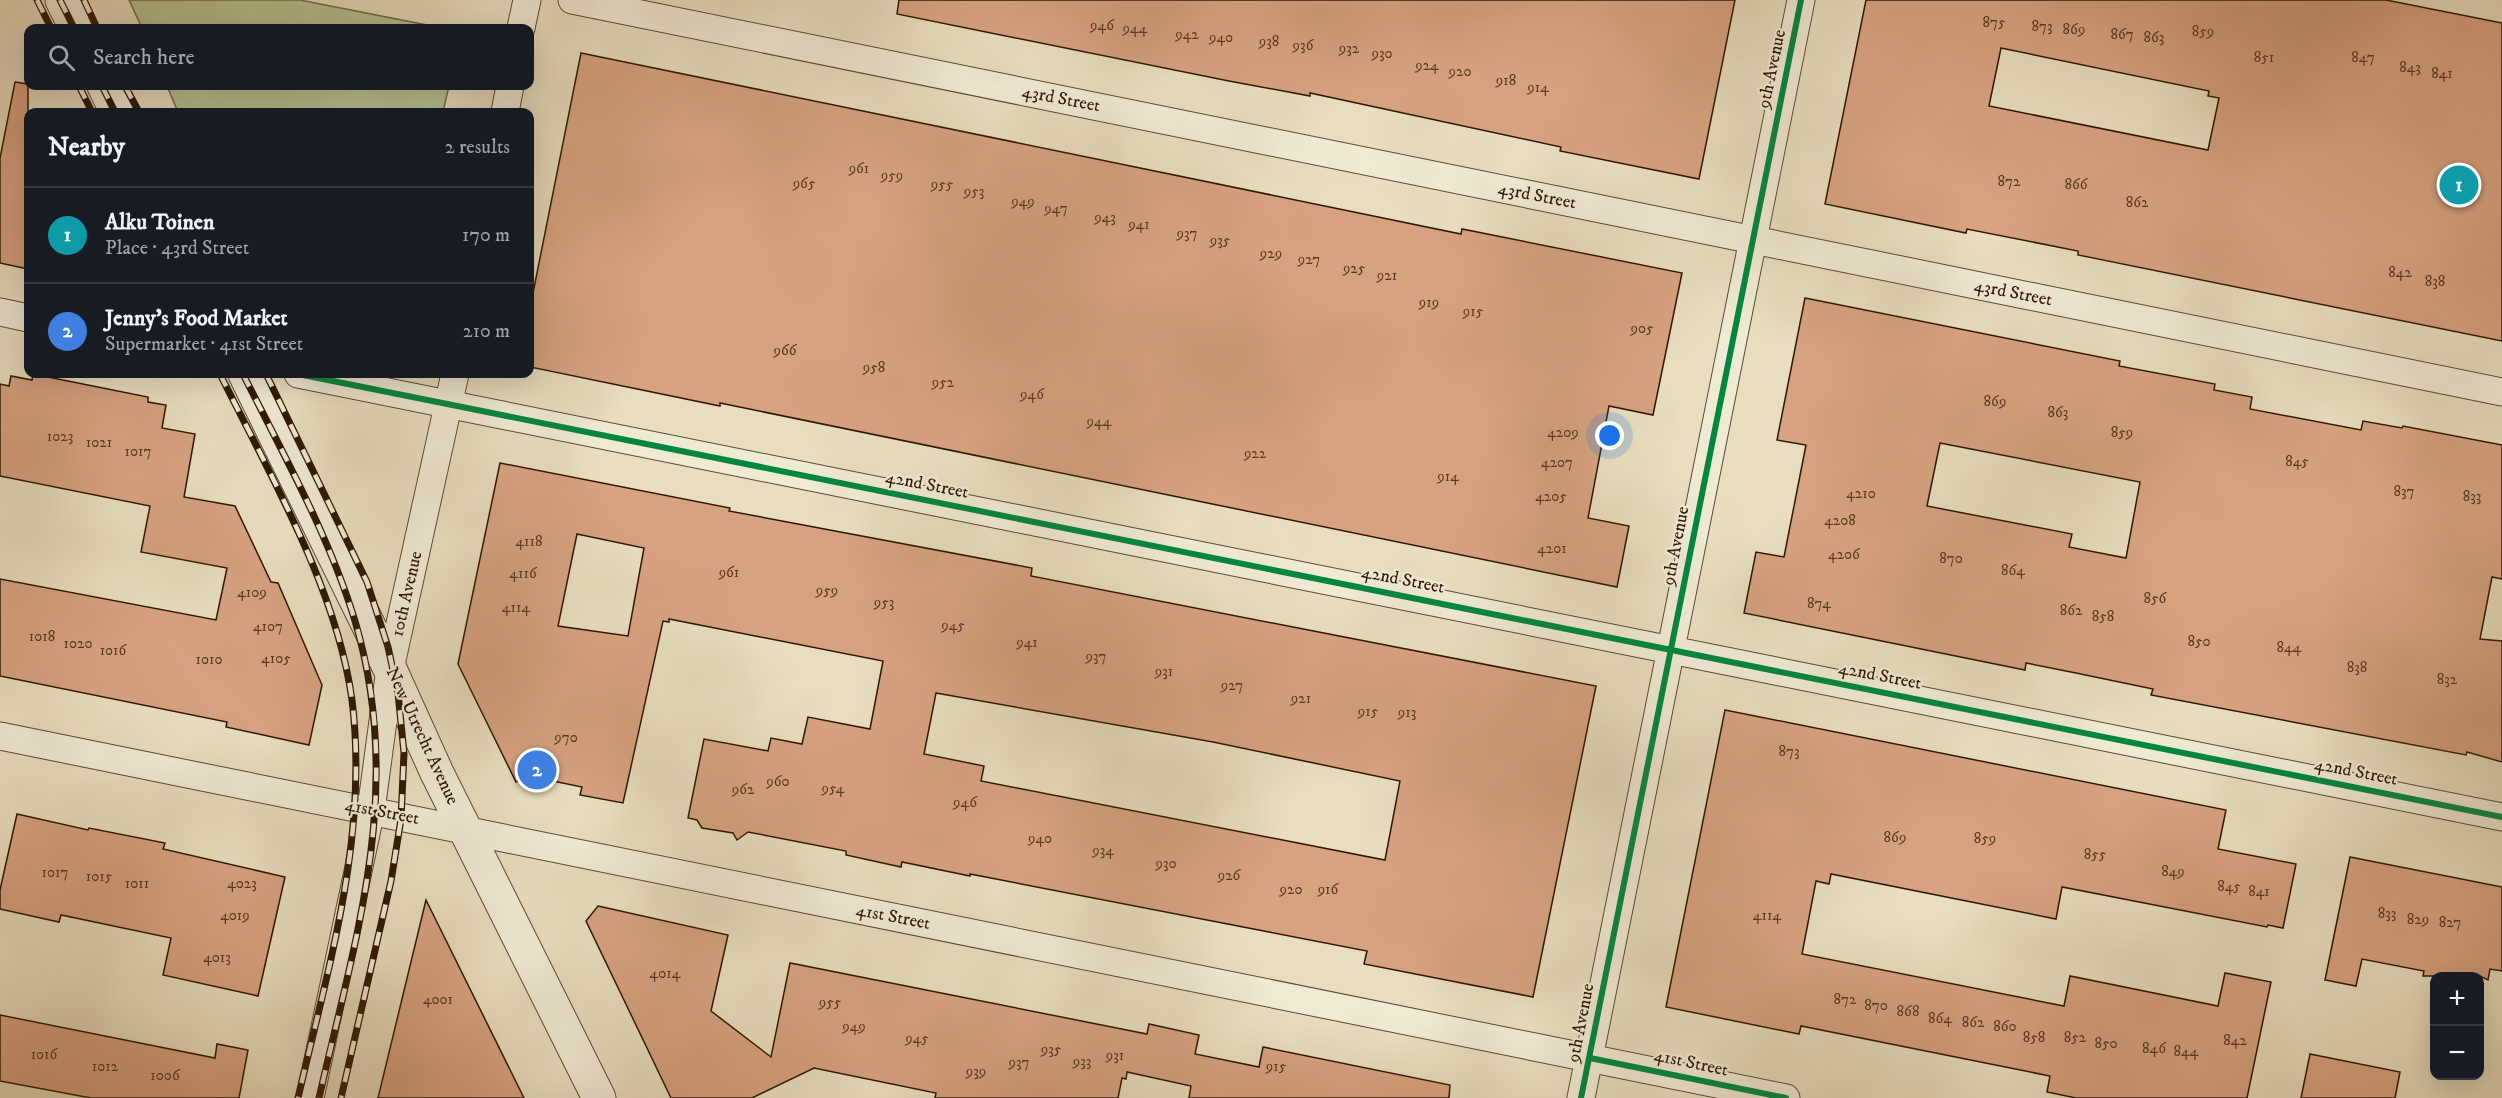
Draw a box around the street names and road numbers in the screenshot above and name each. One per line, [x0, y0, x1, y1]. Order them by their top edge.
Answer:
street label: 9th Avenue [1753, 28, 1791, 111]
street label: 43rd Street [1020, 81, 1102, 117]
street label: 43rd Street [1496, 178, 1578, 214]
street label: 43rd Street [1972, 275, 2054, 311]
street label: 42nd Street [884, 466, 971, 504]
street label: 9th Avenue [1657, 505, 1694, 588]
street label: 10th Avenue [386, 549, 428, 639]
street label: 42nd Street [1360, 561, 1447, 599]
street label: 42nd Street [1837, 657, 1924, 695]
street label: New Utrecht Avenue [380, 664, 464, 808]
street label: 42nd Street [2313, 753, 2400, 791]
street label: 41st Street [343, 794, 421, 830]
street label: 41st Street [854, 899, 932, 935]
street label: 9th Avenue [1562, 982, 1599, 1065]
street label: 41st Street [1652, 1044, 1730, 1082]

